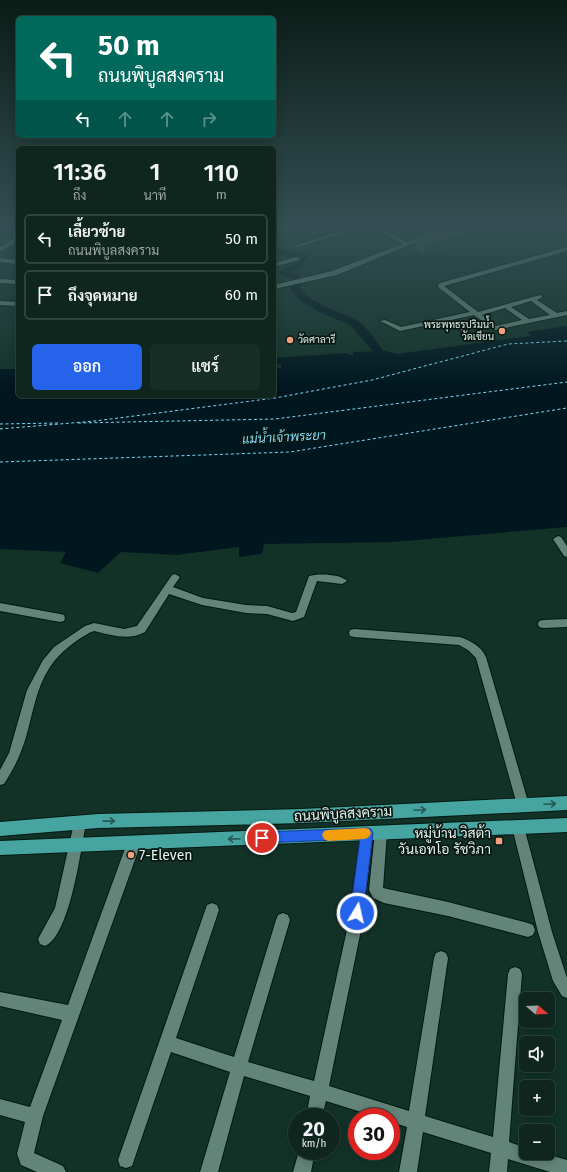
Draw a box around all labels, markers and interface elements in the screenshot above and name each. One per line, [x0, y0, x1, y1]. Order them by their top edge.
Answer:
text: 50 m [98, 29, 160, 62]
icon: left [32, 32, 84, 84]
text: ถนนพิบูลสงคราม [98, 65, 224, 87]
icon: left [72, 108, 94, 130]
icon: ahead [114, 108, 136, 130]
icon: ahead [156, 108, 178, 130]
icon: right [198, 108, 220, 130]
text: 11:36 [53, 158, 106, 186]
text: 1 [149, 158, 160, 186]
text: 110 [204, 159, 239, 187]
text: m [216, 187, 227, 202]
text: ถึง [73, 188, 86, 203]
text: นาที [143, 188, 167, 203]
text: เลี้ยวซ้าย [68, 223, 125, 241]
icon: left [34, 228, 56, 250]
text: 50 m [225, 230, 258, 248]
text: ถนนพิบูลสงคราม [68, 243, 159, 258]
icon: arrive [34, 284, 56, 306]
text: 60 m [225, 286, 258, 304]
text: ถึงจุดหมาย [68, 287, 138, 305]
place label: พระพุทธรูปริมน้ำ วัดเขียน [424, 315, 494, 343]
marker: พระพุทธรูปริมน้ำ วัดเขียน [497, 326, 507, 336]
place label: วัดศาลารี [298, 333, 336, 346]
marker: วัดศาลารี [285, 335, 295, 345]
button: ออก [32, 344, 142, 390]
button: แชร์ [150, 344, 260, 390]
water label: แม่น้ำเจ้าพระยา [241, 422, 326, 447]
one-way arrow [543, 800, 556, 807]
street label: ถนนพิบูลสงคราม [293, 803, 393, 826]
one-way arrow [413, 806, 426, 814]
one-way arrow [102, 817, 115, 825]
pin [245, 821, 279, 855]
place label: หมู่บ้าน วิสต้า วันเอทโอ รัชวิภา [398, 824, 491, 858]
icon: arrive [251, 827, 273, 849]
one-way arrow [228, 835, 241, 842]
marker: หมู่บ้าน วิสต้า วันเอทโอ รัชวิภา [494, 836, 504, 846]
place label: 7-Eleven [139, 847, 193, 864]
marker: 7-Eleven [126, 850, 136, 860]
position arrow [336, 892, 378, 934]
north arrow [519, 992, 555, 1028]
map controls [519, 992, 555, 1160]
button: sound [519, 1036, 555, 1072]
button: + [519, 1080, 555, 1116]
speed limit sign: 30 [348, 1108, 400, 1160]
text: 20 [303, 1117, 325, 1141]
button: − [519, 1124, 555, 1160]
text: km/h [302, 1138, 326, 1150]

